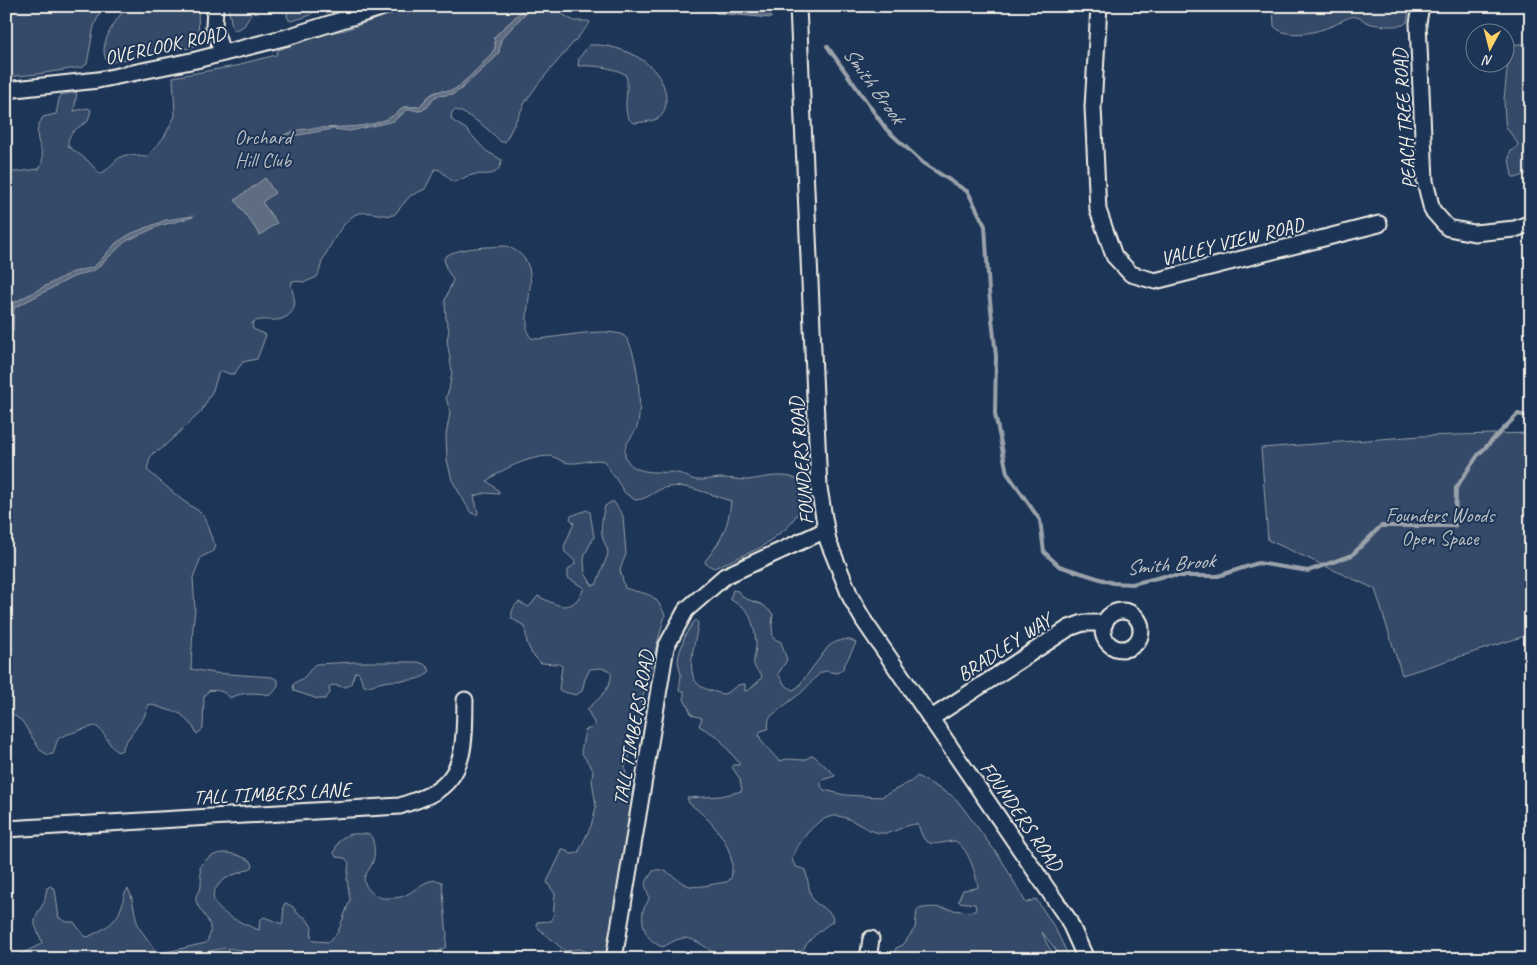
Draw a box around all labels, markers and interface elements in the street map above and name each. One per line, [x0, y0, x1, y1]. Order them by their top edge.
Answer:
street label: OVERLOOK ROAD [102, 20, 230, 70]
north arrow [1464, 22, 1514, 72]
water label: Smith Brook [838, 42, 912, 131]
street label: PEACH TREE ROAD [1387, 47, 1422, 190]
text: N [1481, 51, 1494, 69]
park label: Orchard Hill Club [234, 125, 295, 173]
street label: VALLEY VIEW ROAD [1158, 211, 1308, 271]
street label: FOUNDERS ROAD [783, 395, 820, 526]
park label: Founders Woods Open Space [1386, 503, 1496, 551]
water label: Smith Brook [1125, 547, 1218, 581]
street label: BRADLEY WAY [952, 606, 1059, 687]
street label: TALL TIMBERS ROAD [608, 647, 660, 807]
street label: FOUNDERS ROAD [975, 757, 1069, 877]
street label: TALL TIMBERS LANE [193, 777, 354, 810]

